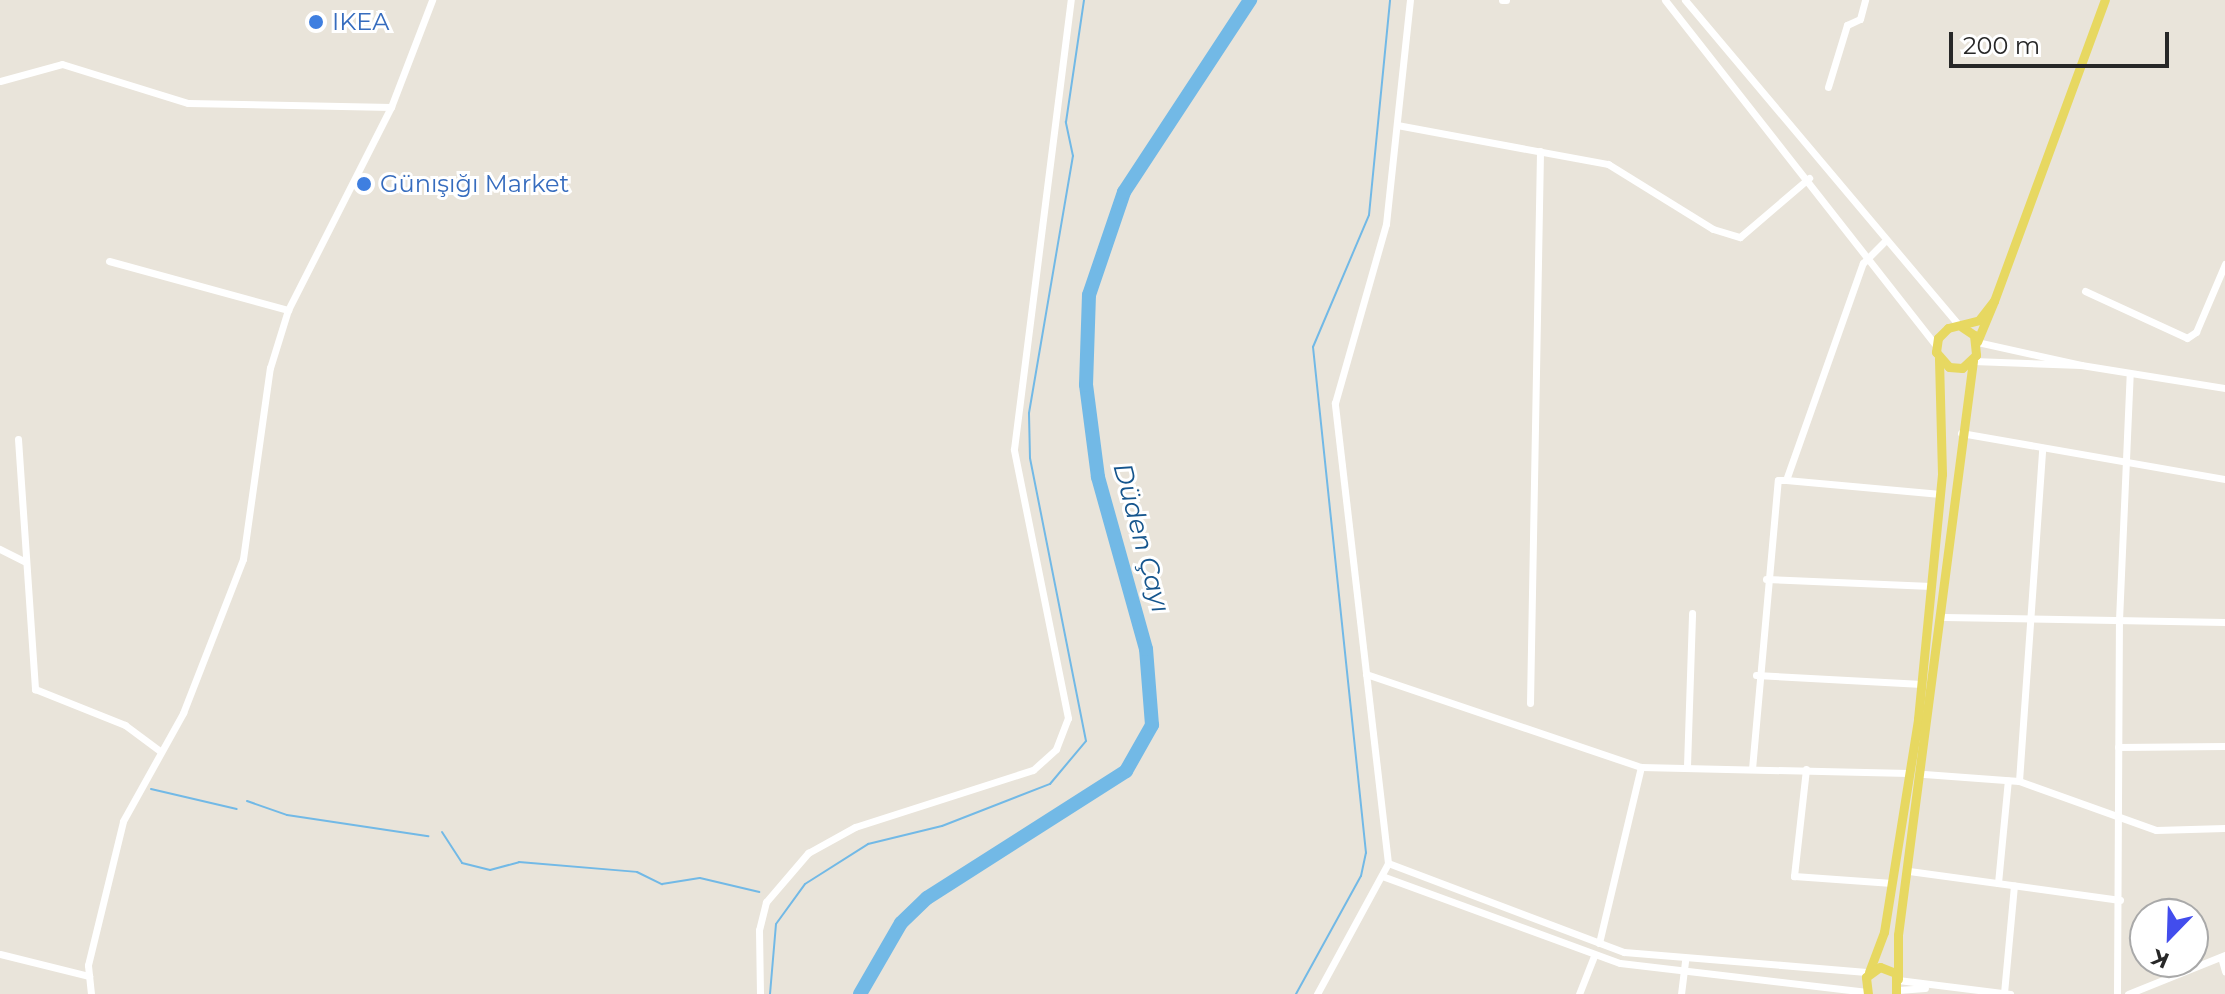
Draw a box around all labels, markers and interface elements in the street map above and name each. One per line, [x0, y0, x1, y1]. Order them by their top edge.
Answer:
place label: IKEA [332, 8, 390, 36]
marker: IKEA [307, 13, 325, 31]
scale bar [1953, 16, 2173, 66]
text: 200 m [1963, 31, 2040, 60]
place label: Günışığı Market [380, 170, 569, 198]
marker: Günışığı Market [355, 175, 373, 193]
water label: Düden Çayı [1106, 460, 1176, 616]
north arrow [2129, 898, 2209, 978]
text: K [2147, 943, 2173, 974]

